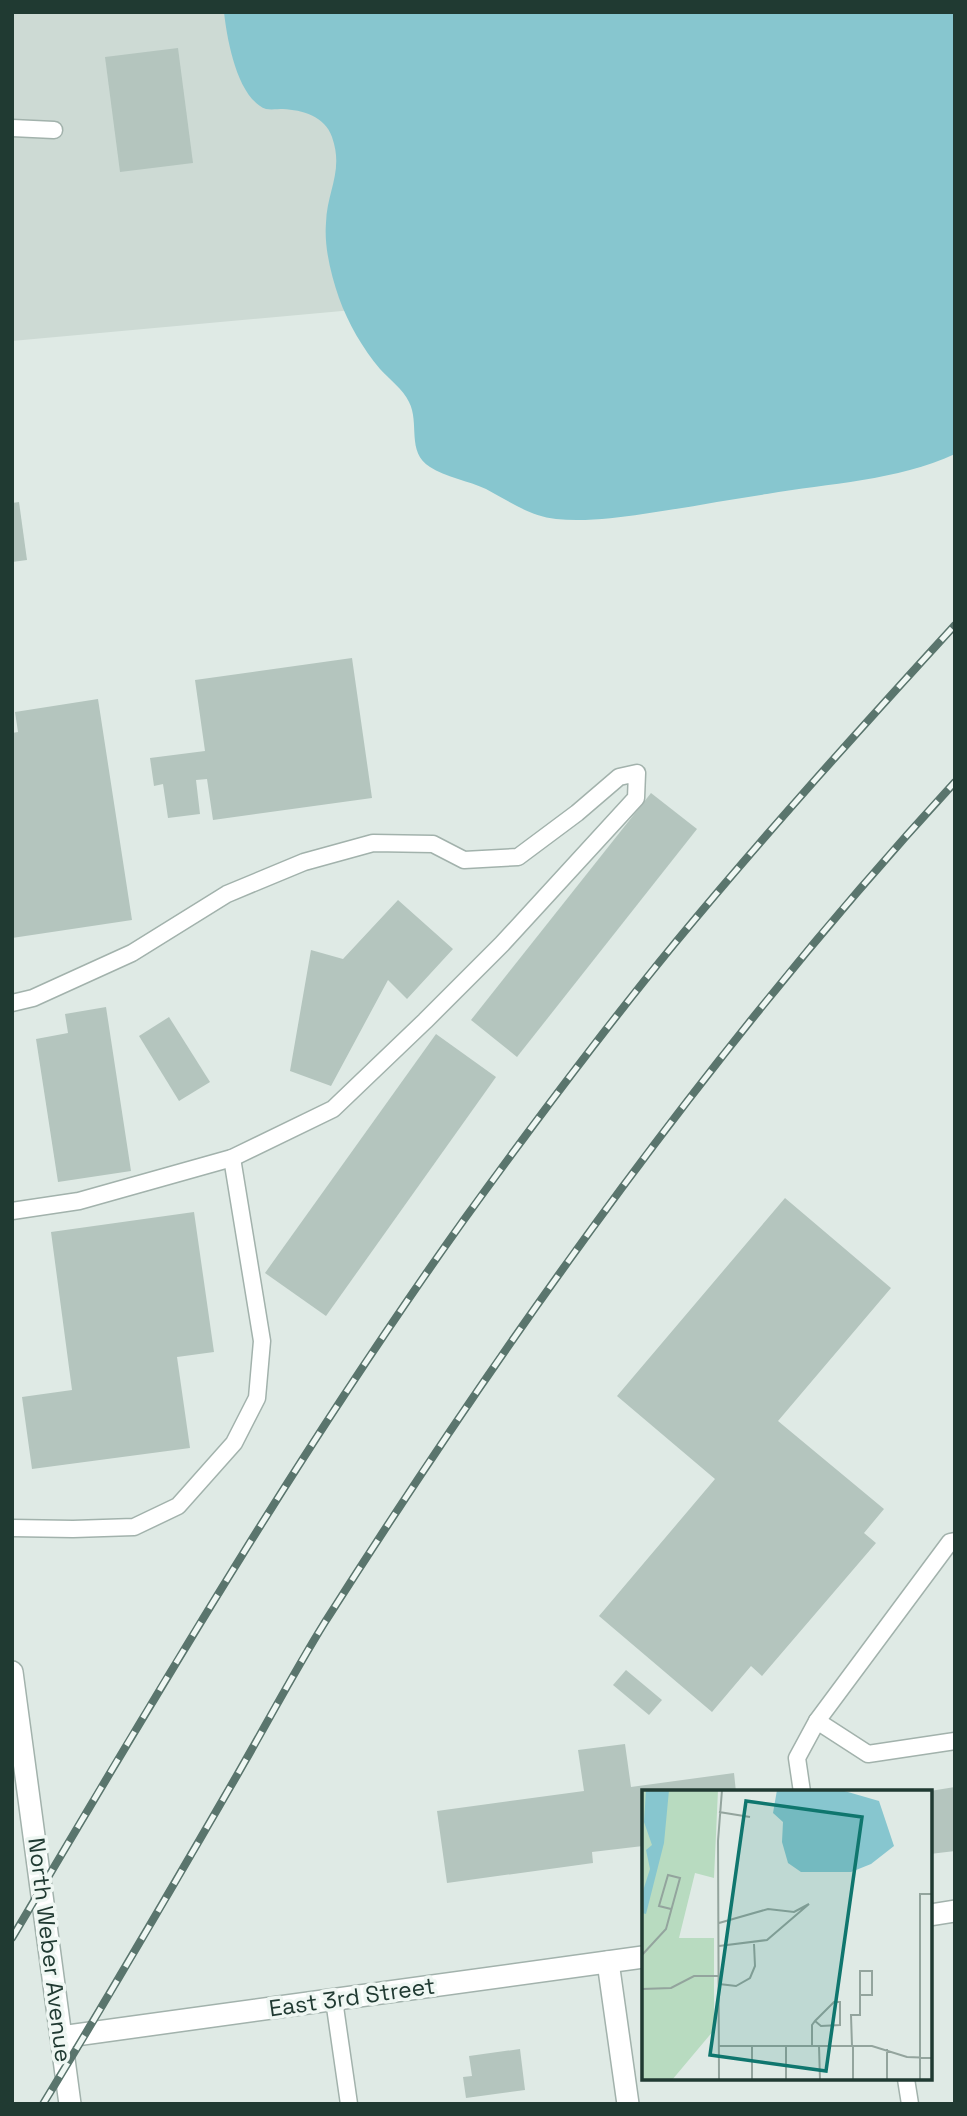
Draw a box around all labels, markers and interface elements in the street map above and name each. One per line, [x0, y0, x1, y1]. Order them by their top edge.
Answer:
inset map [642, 1790, 932, 2081]
street label: North Weber Avenue [21, 1836, 79, 2064]
street label: East 3rd Street [267, 1970, 437, 2024]

